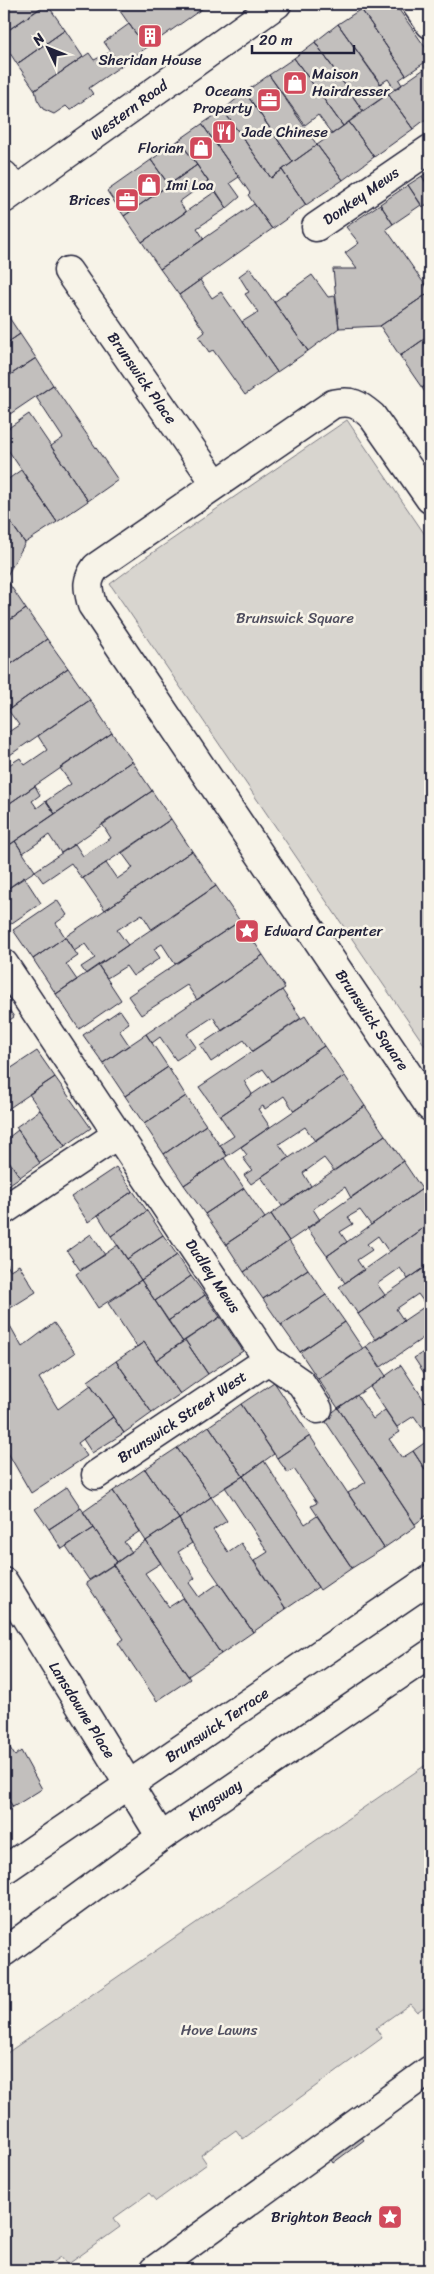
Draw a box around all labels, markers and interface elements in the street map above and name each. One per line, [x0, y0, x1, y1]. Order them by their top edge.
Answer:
north arrow [22, 22, 72, 72]
scale bar [252, 22, 354, 54]
building icon: Sheridan House [137, 23, 163, 49]
text: N [26, 27, 52, 52]
text: 20 m [259, 27, 293, 53]
place label: Sheridan House [98, 47, 202, 73]
place label: Maison Hairdresser [312, 61, 390, 104]
shop icon: Maison Hairdresser [282, 70, 308, 96]
street label: Western Road [85, 72, 174, 147]
place label: Oceans Property [193, 78, 253, 121]
office icon: Oceans Property [256, 87, 282, 113]
restaurant icon: Jade Chinese [211, 119, 237, 145]
place label: Jade Chinese [241, 119, 328, 145]
place label: Florian [138, 135, 184, 161]
shop icon: Florian [188, 135, 214, 161]
street label: Donkey Mews [317, 160, 405, 232]
shop icon: Imi Loa [136, 172, 162, 198]
place label: Imi Loa [165, 172, 214, 198]
place label: Brices [69, 187, 111, 213]
office icon: Brices [114, 187, 140, 213]
street label: Brunswick Place [100, 326, 184, 430]
park label: Brunswick Square [236, 605, 354, 631]
place icon: Edward Carpenter [234, 918, 260, 944]
place label: Edward Carpenter [264, 918, 384, 944]
street label: Brunswick Square [328, 964, 416, 1076]
street label: Dudley Mews [178, 1233, 248, 1319]
street label: Brunswick Street West [112, 1364, 252, 1470]
street label: Lansdowne Place [42, 1656, 122, 1764]
street label: Brunswick Terrace [160, 1680, 275, 1770]
street label: Kingsway [183, 1772, 248, 1828]
park label: Hove Lawns [181, 2017, 257, 2043]
place label: Brighton Beach [271, 2204, 372, 2230]
place icon: Brighton Beach [377, 2204, 403, 2230]

